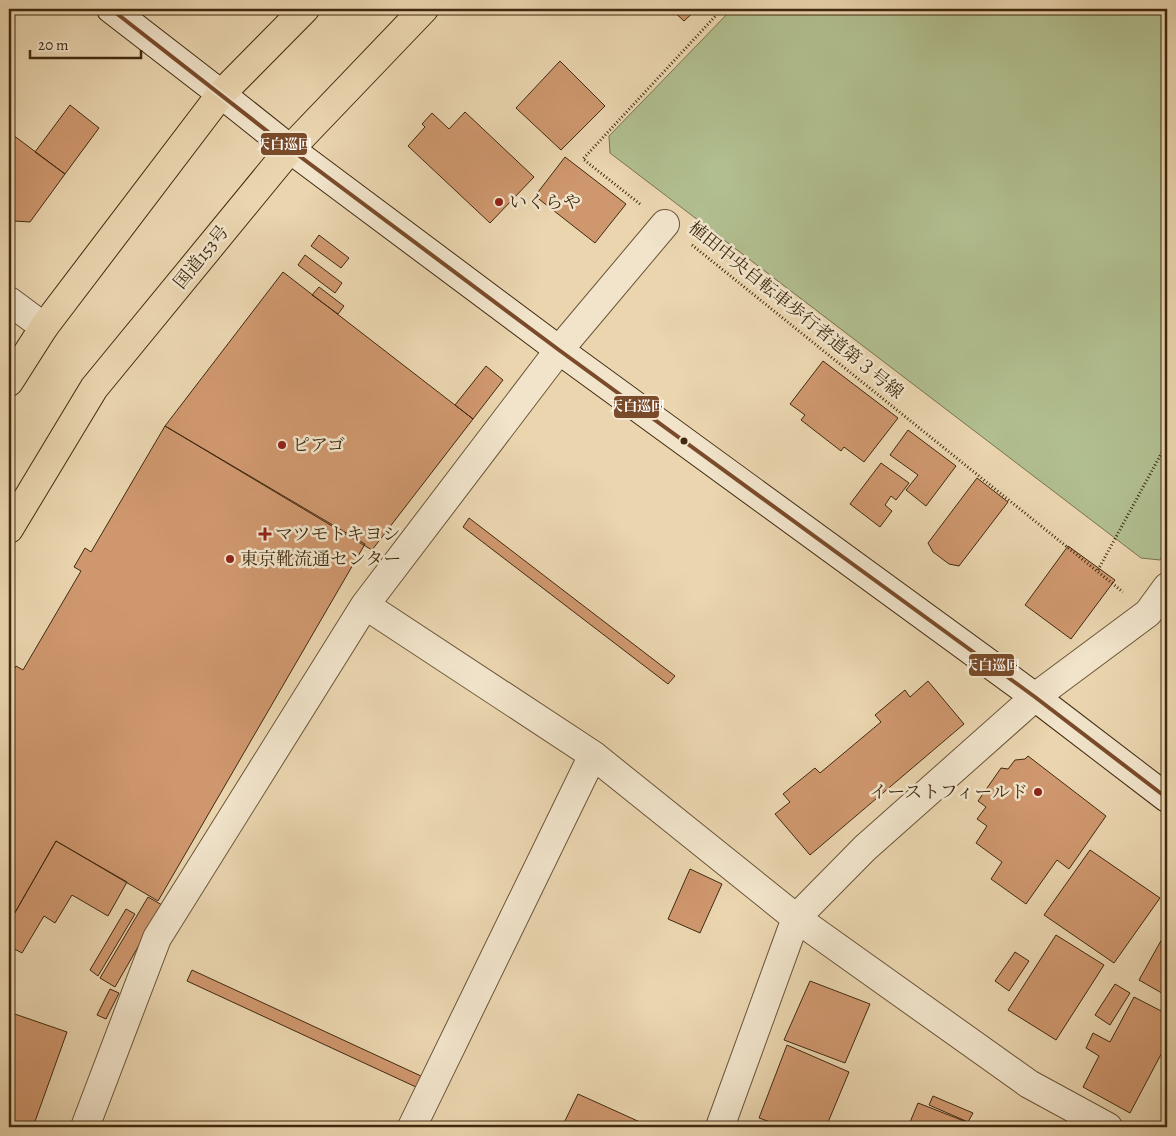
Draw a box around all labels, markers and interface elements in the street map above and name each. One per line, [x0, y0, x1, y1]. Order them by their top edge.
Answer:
scale bar [30, 28, 141, 60]
text: 20 m [38, 35, 69, 55]
line badge: 天白巡回 [260, 132, 308, 156]
text: 天白巡回 [256, 135, 312, 154]
place label: いくらや [509, 190, 581, 214]
marker: いくらや [493, 196, 505, 208]
street label: 植田中央自転車歩行者道第３号線 [684, 216, 908, 404]
street label: 国道153号 [168, 220, 234, 294]
line badge: 天白巡回 [613, 395, 660, 419]
text: 天白巡回 [609, 397, 665, 416]
place label: ピアゴ [292, 433, 345, 457]
unlabelled marker [679, 436, 689, 446]
marker: ピアゴ [276, 439, 288, 451]
place label: マツモトキヨシ [275, 522, 400, 546]
marker: マツモトキヨシ [259, 528, 271, 540]
place label: 東京靴流通センター [240, 547, 401, 571]
marker: 東京靴流通センター [224, 553, 236, 565]
line badge: 天白巡回 [968, 653, 1015, 677]
text: 天白巡回 [964, 656, 1020, 675]
place label: イーストフィールド [869, 780, 1028, 804]
marker: イーストフィールド [1032, 786, 1044, 798]

